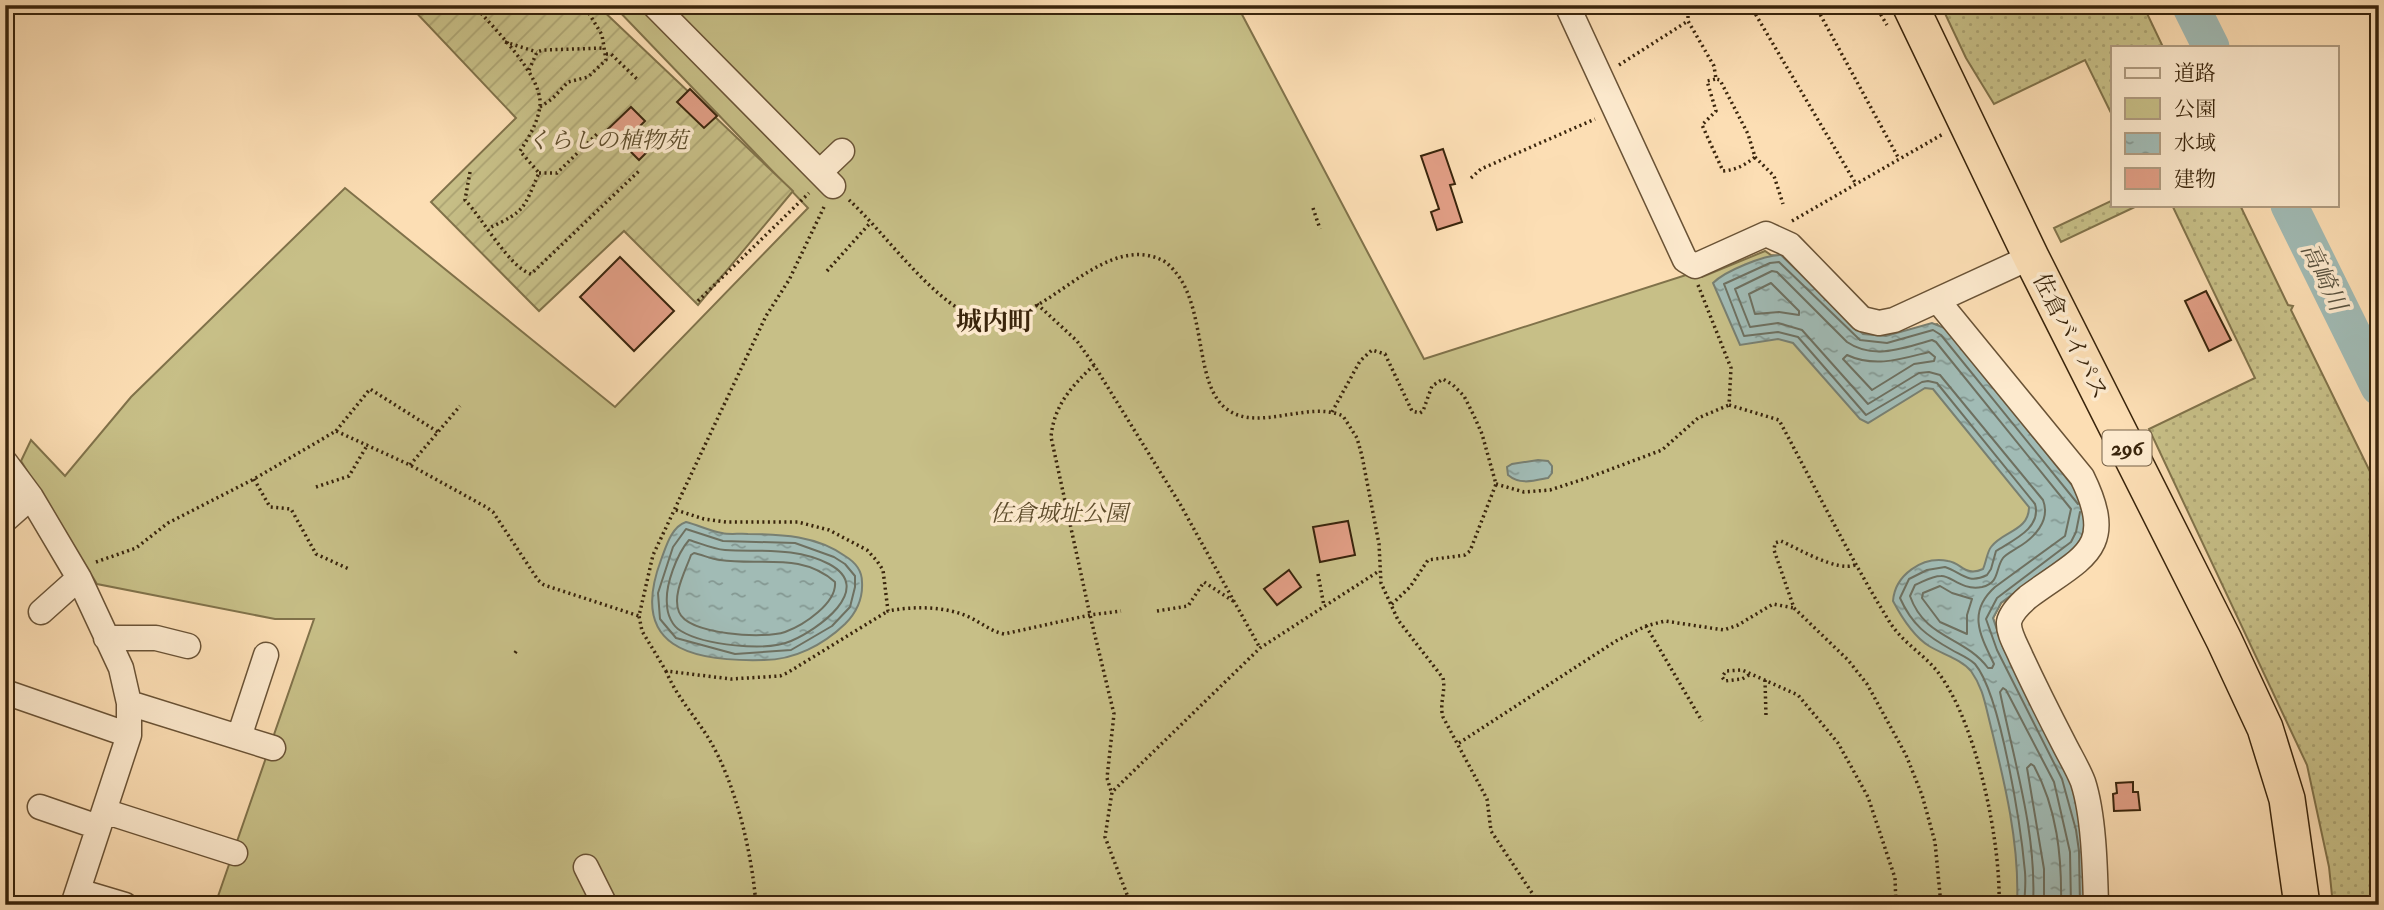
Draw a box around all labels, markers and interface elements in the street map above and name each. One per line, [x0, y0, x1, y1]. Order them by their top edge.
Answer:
legend [2111, 46, 2338, 206]
text: 道路 [2174, 60, 2216, 87]
text: 公園 [2174, 96, 2216, 123]
park label: くらしの植物苑 [527, 126, 692, 155]
text: 水域 [2174, 130, 2216, 157]
text: 建物 [2174, 166, 2216, 193]
water label: 高崎川 [2294, 238, 2355, 319]
street label: 佐倉バイパス [2026, 268, 2115, 404]
district label: 城内町 [956, 306, 1034, 338]
road number: 296 [2102, 430, 2152, 466]
park label: 佐倉城址公園 [990, 499, 1132, 528]

